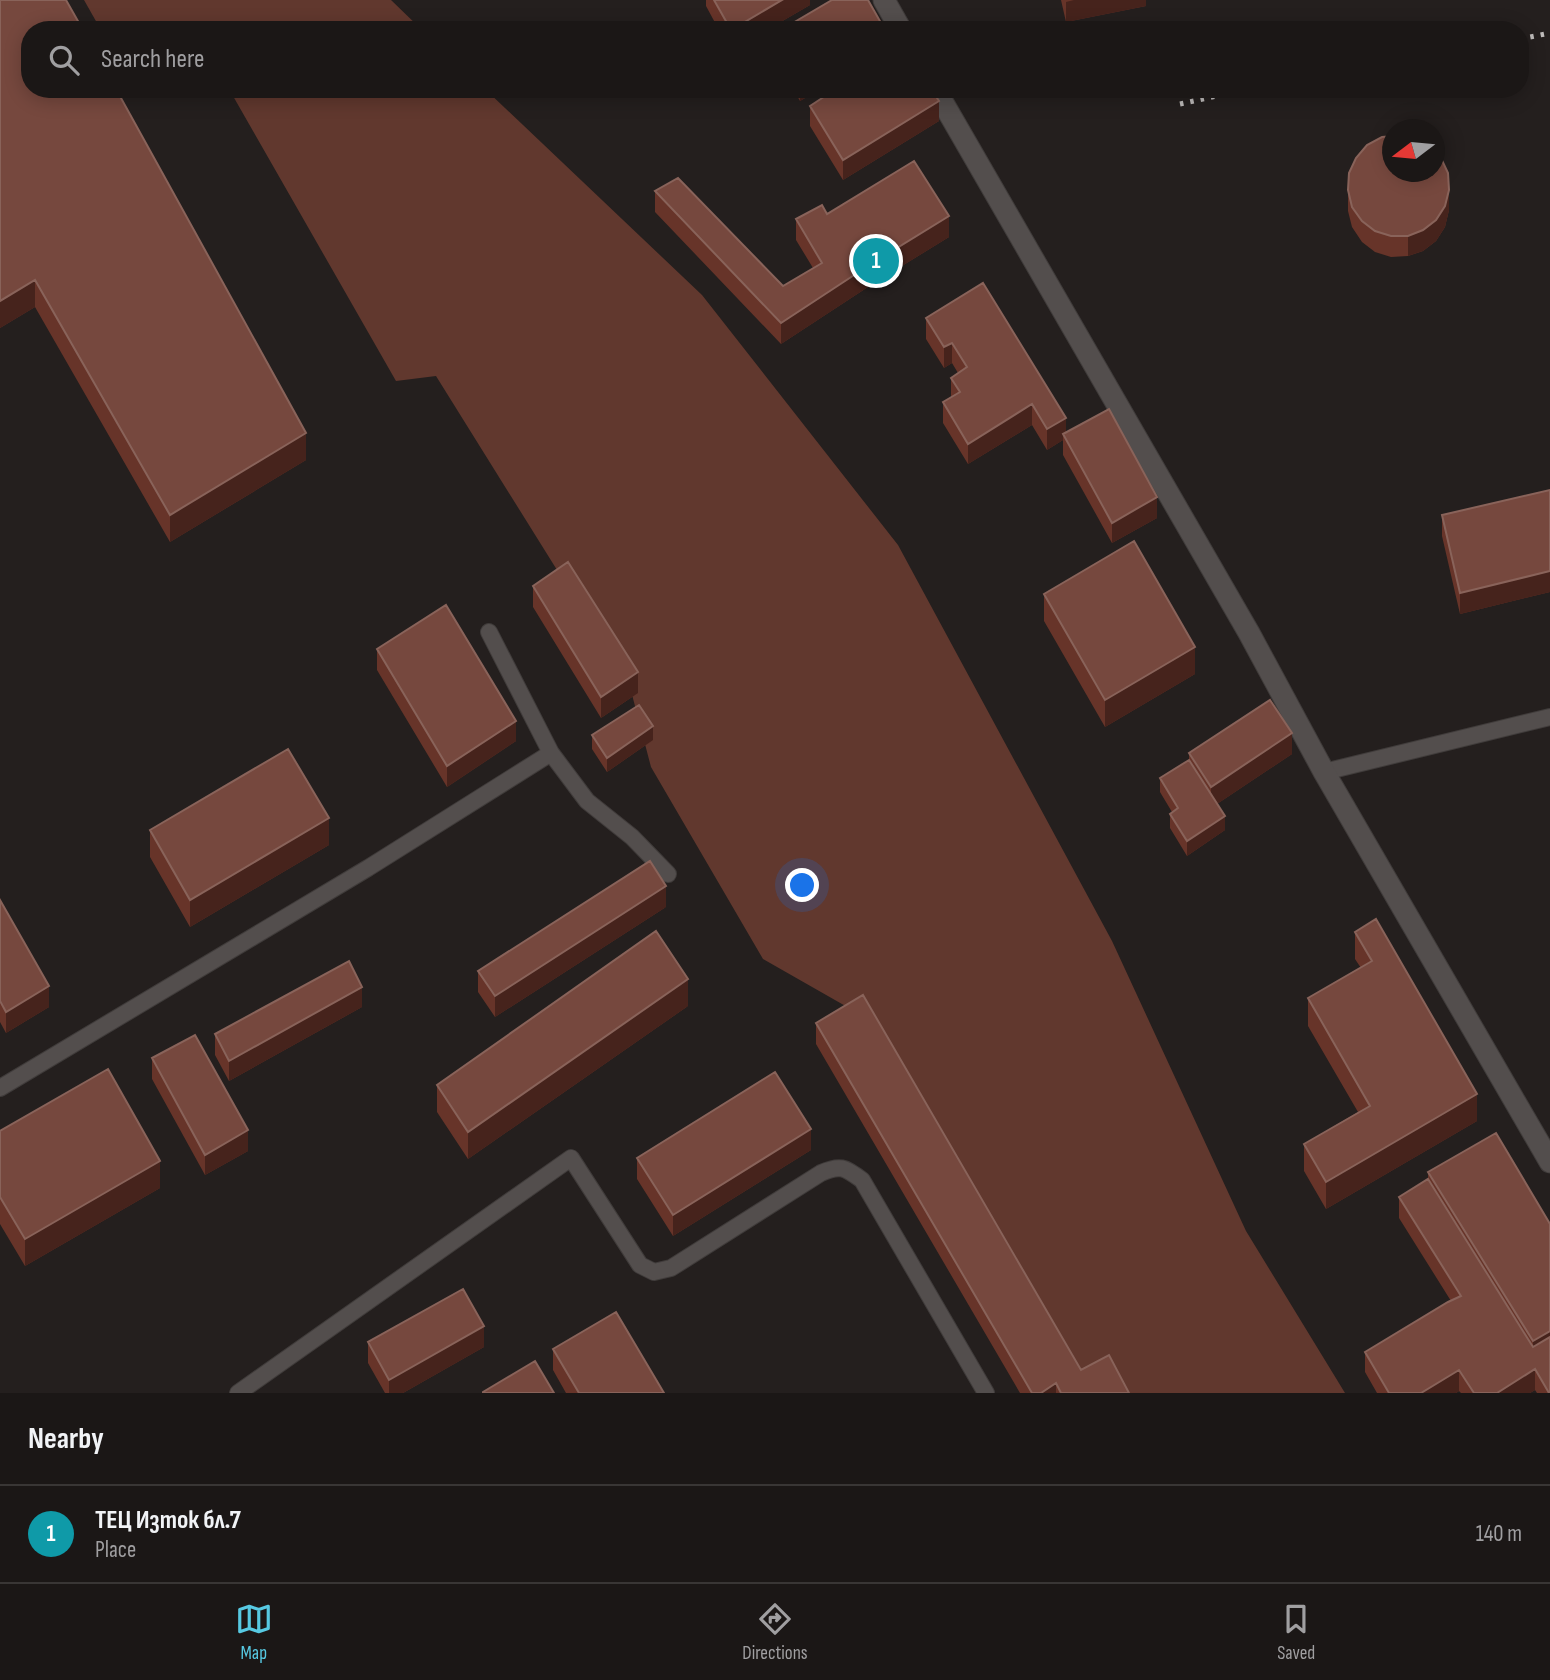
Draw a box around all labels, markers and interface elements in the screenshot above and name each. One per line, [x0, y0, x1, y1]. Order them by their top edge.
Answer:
search box [21, 21, 1529, 98]
icon: search [45, 41, 83, 79]
text: Search here [101, 44, 204, 75]
north arrow [1382, 119, 1445, 182]
pin: 1 [853, 235, 899, 287]
your location [785, 868, 819, 902]
text: Nearby [28, 1421, 104, 1457]
text: ТЕЦ Изток бл.7 [95, 1505, 241, 1536]
text: 1 [46, 1520, 56, 1548]
text: 140 m [1476, 1520, 1522, 1548]
text: Place [95, 1536, 136, 1564]
tab: Map [235, 1600, 273, 1665]
tab: Directions [742, 1600, 808, 1665]
tab: Saved [1277, 1600, 1315, 1665]

